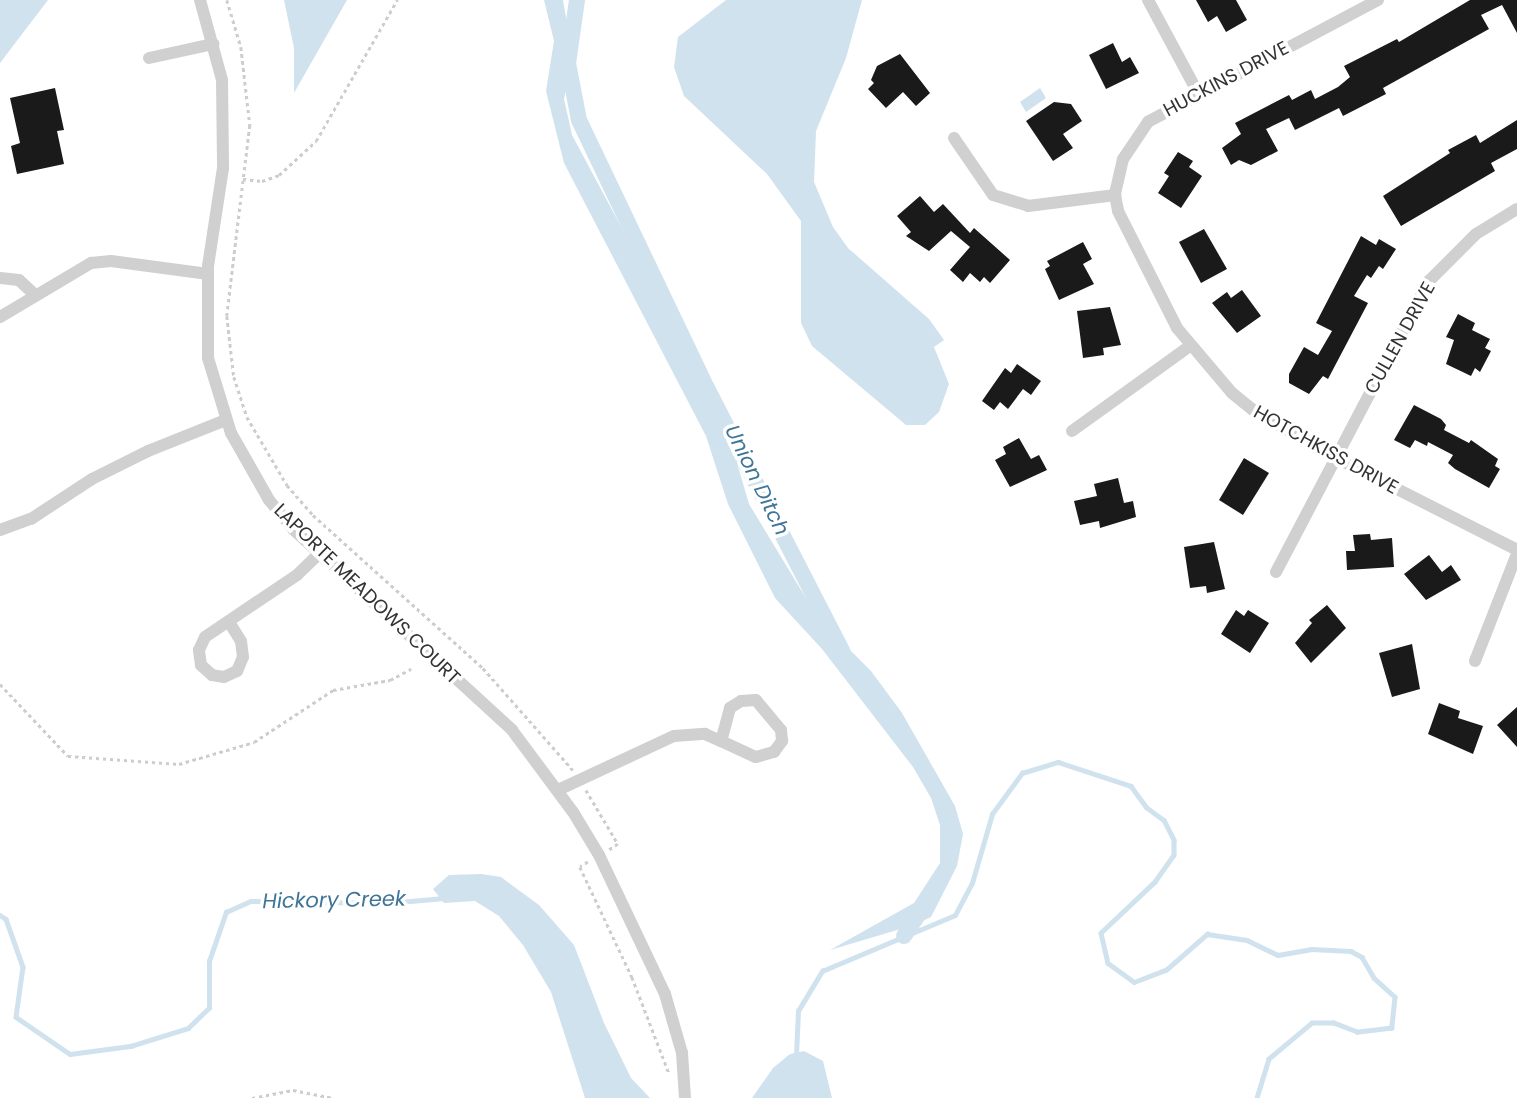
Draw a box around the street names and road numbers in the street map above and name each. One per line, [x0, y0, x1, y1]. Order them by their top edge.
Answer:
street label: HUCKINS DRIVE [1159, 36, 1293, 122]
street label: CULLEN DRIVE [1360, 278, 1440, 398]
street label: HOTCHKISS DRIVE [1250, 401, 1402, 499]
street label: LAPORTE MEADOWS COURT [269, 499, 465, 689]

